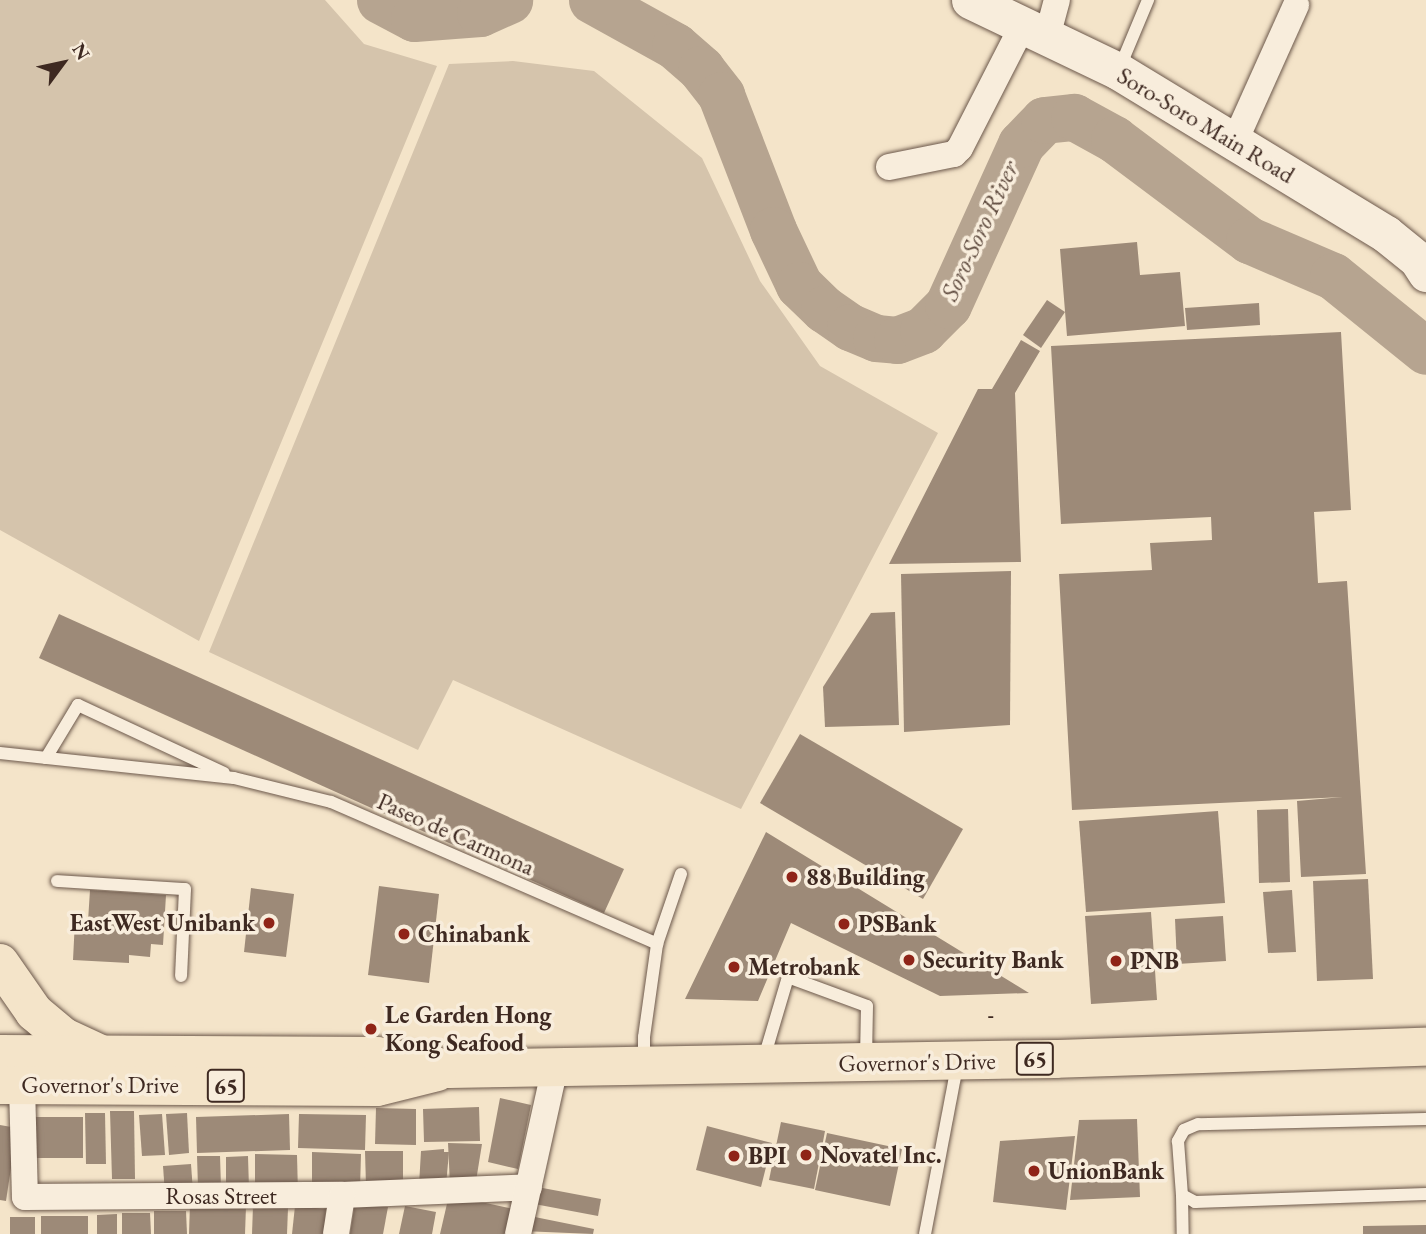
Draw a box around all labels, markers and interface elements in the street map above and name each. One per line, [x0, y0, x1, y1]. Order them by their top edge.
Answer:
north arrow [28, 28, 98, 98]
text: N [66, 38, 96, 65]
street label: Soro-Soro Main Road [1112, 61, 1300, 189]
water label: Soro-Soro River [934, 156, 1026, 306]
street label: Paseo de Carmona [373, 786, 539, 882]
place label: 88 Building [806, 863, 925, 891]
marker: 88 Building [784, 869, 800, 885]
place label: EastWest Unibank [70, 909, 255, 937]
place label: PSBank [858, 910, 937, 938]
marker: EastWest Unibank [261, 915, 277, 931]
marker: PSBank [836, 916, 852, 932]
place label: Chinabank [418, 920, 530, 948]
marker: Chinabank [396, 926, 412, 942]
place label: Security Bank [923, 946, 1064, 974]
place label: PNB [1130, 947, 1179, 975]
marker: Security Bank [901, 952, 917, 968]
place label: Metrobank [748, 953, 860, 981]
marker: PNB [1108, 953, 1124, 969]
marker: Metrobank [726, 959, 742, 975]
place label: Le Garden Hong Kong Seafood [385, 1001, 552, 1057]
marker: Le Garden Hong Kong Seafood [363, 1021, 379, 1037]
road number: 65 [1016, 1040, 1054, 1078]
street label: Governor's Drive [838, 1046, 996, 1078]
road number: 65 [207, 1066, 245, 1106]
street label: Governor's Drive [21, 1071, 179, 1099]
place label: Novatel Inc. [820, 1141, 942, 1169]
place label: BPI [748, 1142, 786, 1170]
marker: Novatel Inc. [798, 1147, 814, 1163]
marker: BPI [726, 1148, 742, 1164]
place label: UnionBank [1048, 1157, 1164, 1185]
marker: UnionBank [1026, 1163, 1042, 1179]
street label: Rosas Street [165, 1182, 277, 1210]

